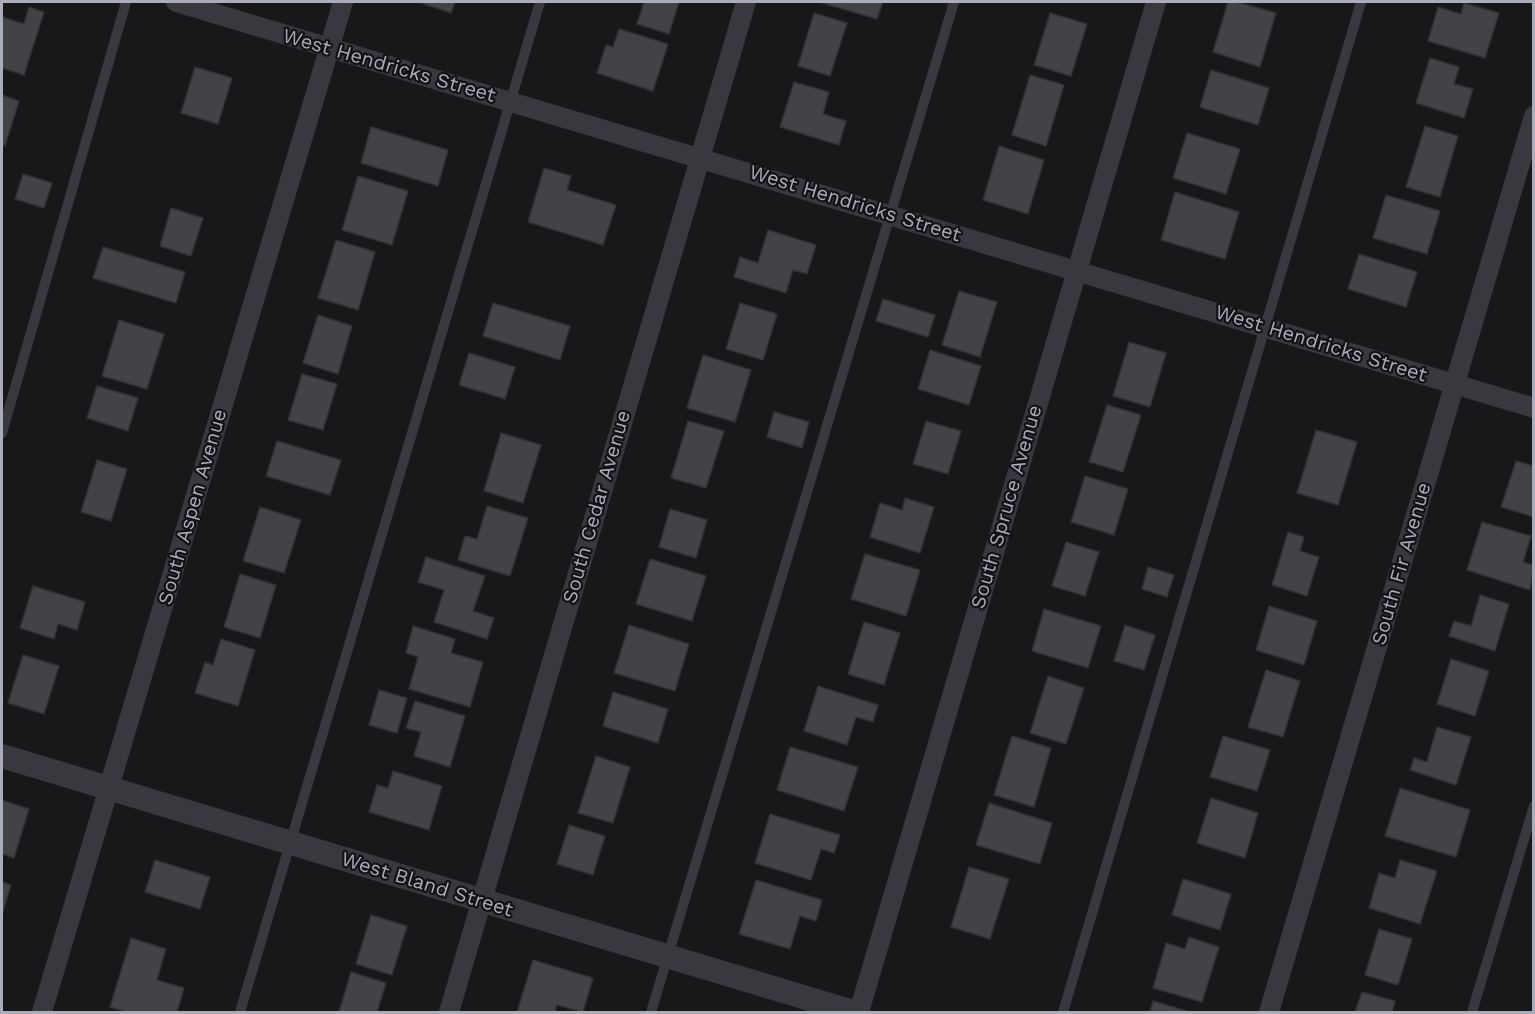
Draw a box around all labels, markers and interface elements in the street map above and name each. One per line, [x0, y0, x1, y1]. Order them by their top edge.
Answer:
street label: West Hendricks Street [280, 24, 498, 108]
street label: West Hendricks Street [746, 160, 964, 248]
street label: West Hendricks Street [1212, 300, 1430, 388]
street label: South Spruce Avenue [966, 402, 1048, 612]
street label: South Aspen Avenue [154, 406, 232, 608]
street label: South Cedar Avenue [558, 408, 636, 606]
street label: South Fir Avenue [1367, 480, 1437, 648]
street label: West Bland Street [338, 847, 516, 923]

